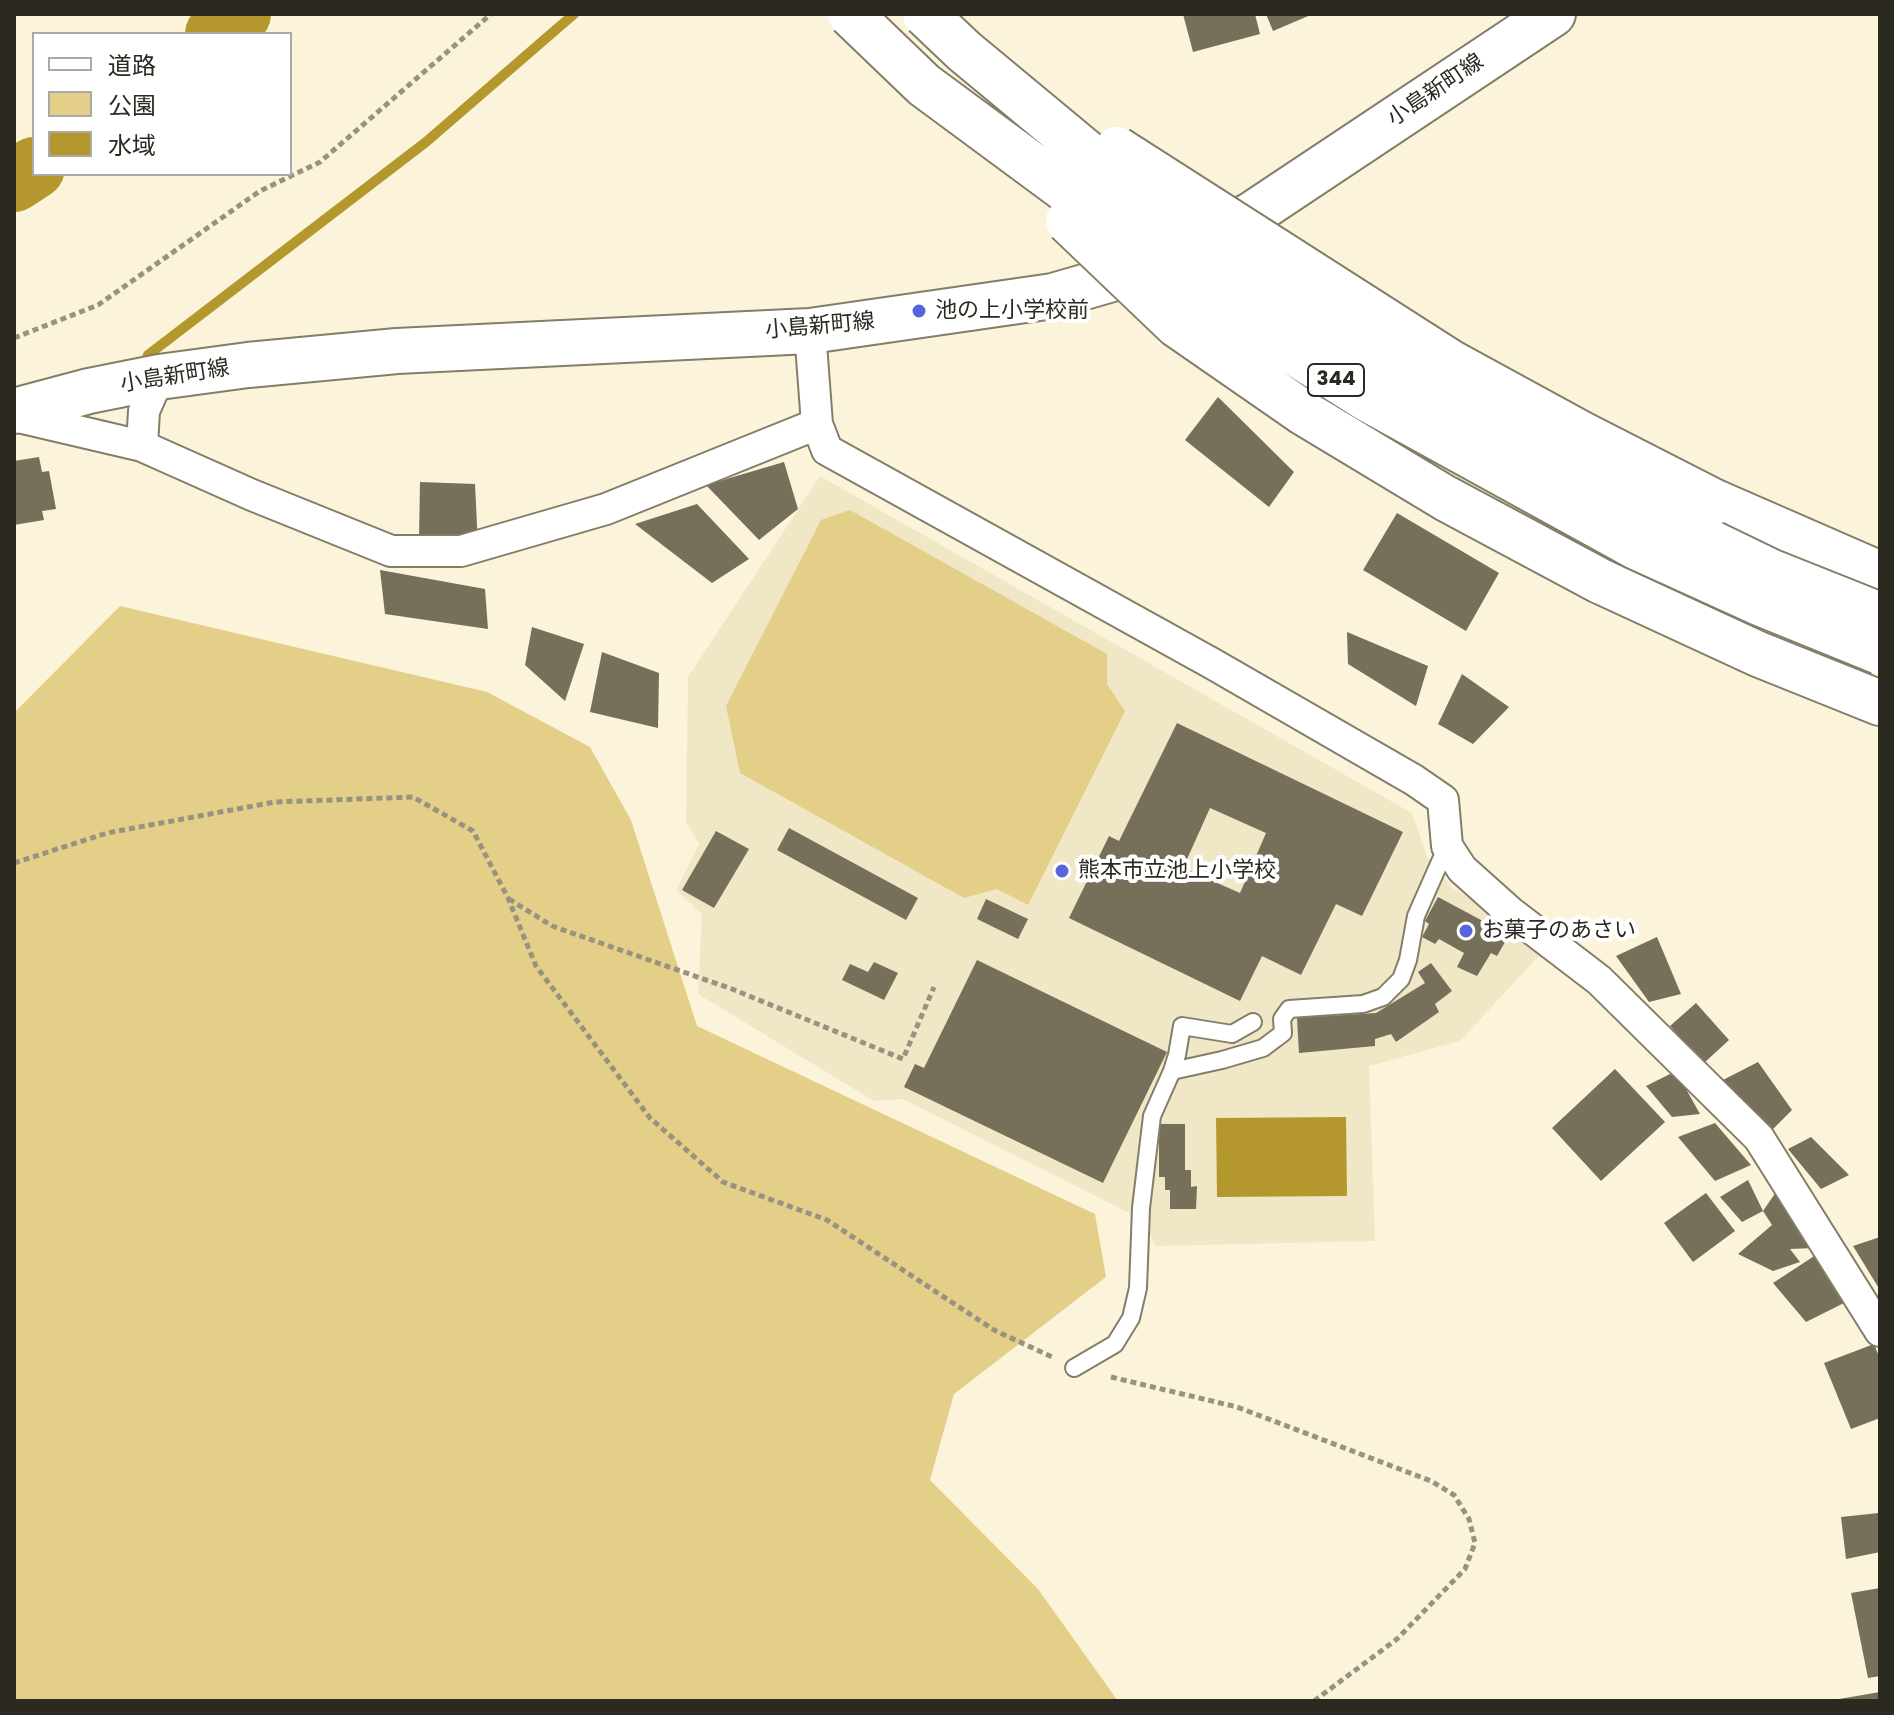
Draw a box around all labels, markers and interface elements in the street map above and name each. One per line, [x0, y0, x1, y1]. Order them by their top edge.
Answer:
legend [32, 32, 292, 176]
text: 道路 [108, 49, 156, 82]
street label: 小島新町線 [1383, 49, 1489, 133]
text: 公園 [108, 89, 156, 122]
text: 水域 [108, 129, 156, 162]
place label: 池の上小学校前 [935, 298, 1089, 324]
marker: 池の上小学校前 [910, 302, 928, 320]
street label: 小島新町線 [764, 309, 876, 345]
street label: 小島新町線 [119, 355, 231, 399]
road number: 344 [1308, 364, 1364, 396]
place label: 熊本市立池上小学校 [1078, 858, 1276, 884]
marker: 熊本市立池上小学校 [1053, 862, 1071, 880]
place label: お菓子のあさい [1482, 918, 1636, 944]
marker: お菓子のあさい [1457, 922, 1475, 940]

